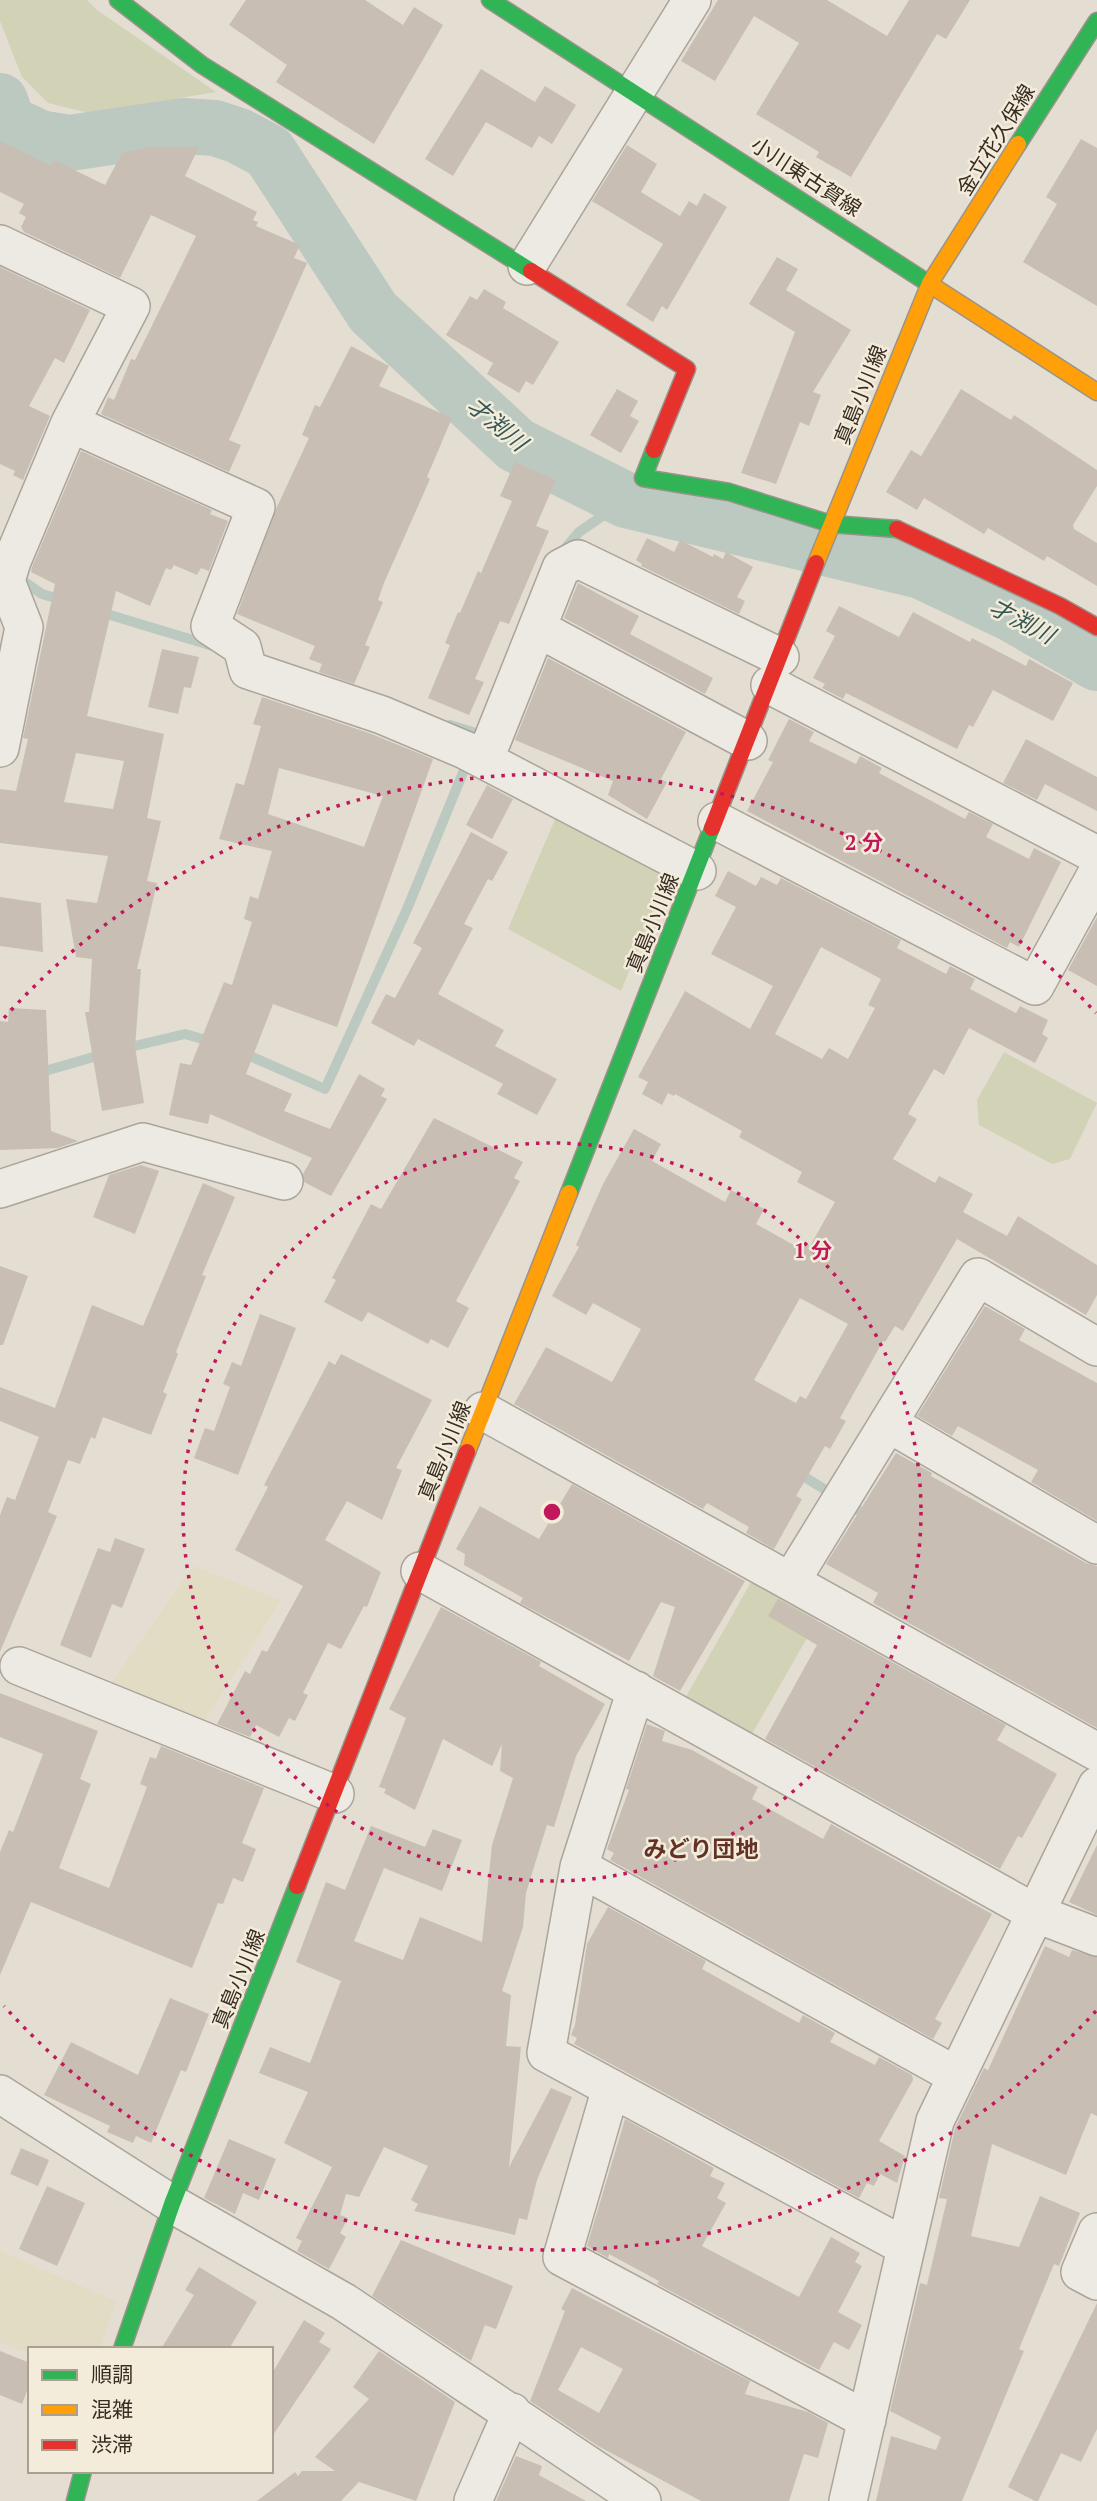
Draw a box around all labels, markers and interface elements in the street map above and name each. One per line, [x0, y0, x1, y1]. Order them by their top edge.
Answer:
street label: 金立花久保線 [950, 79, 1040, 200]
street label: 小川東古賀線 [746, 130, 867, 222]
street label: 真島小川線 [827, 341, 893, 449]
water label: 才渕川 [461, 390, 536, 460]
water label: 才渕川 [984, 591, 1063, 652]
text: 2 分 [845, 828, 883, 856]
street label: 真島小川線 [619, 869, 685, 977]
text: 1 分 [794, 1236, 832, 1264]
street label: 真島小川線 [411, 1397, 477, 1505]
centre of rings [540, 1500, 564, 1524]
district label: みどり団地 [644, 1833, 759, 1864]
street label: 真島小川線 [205, 1925, 271, 2033]
legend [28, 2347, 273, 2473]
text: 順調 [91, 2360, 133, 2388]
text: 混雑 [91, 2395, 133, 2423]
text: 渋滞 [91, 2430, 133, 2458]

